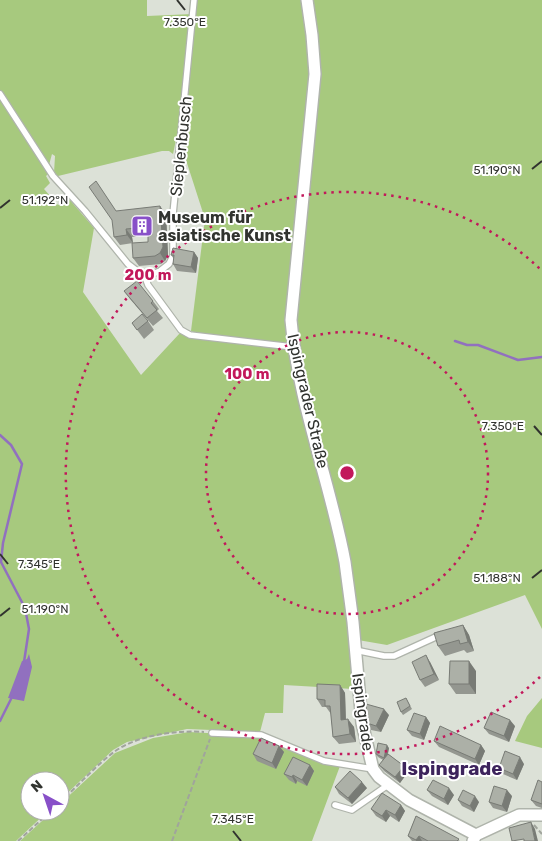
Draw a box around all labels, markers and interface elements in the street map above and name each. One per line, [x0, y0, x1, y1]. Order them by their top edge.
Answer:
text: 7.350°E [164, 15, 206, 29]
street label: Sieplenbusch [166, 95, 196, 197]
text: 51.190°N [473, 163, 521, 177]
text: 51.192°N [22, 193, 68, 207]
place label: Museum für asiatische Kunst [158, 208, 292, 245]
building icon: Museum für asiatische Kunst [130, 214, 154, 238]
text: 200 m [124, 266, 172, 284]
street label: Ispingrader Straße [283, 332, 333, 470]
text: 100 m [225, 365, 269, 383]
text: 7.350°E [482, 419, 524, 433]
centre of rings [338, 464, 356, 482]
text: 7.345°E [18, 557, 60, 571]
text: 51.188°N [473, 571, 521, 585]
text: 51.190°N [21, 602, 69, 616]
street label: Ispingrade [348, 672, 378, 752]
district label: Ispingrade [401, 757, 503, 780]
north arrow [20, 771, 70, 821]
text: N [28, 777, 46, 796]
text: 7.345°E [212, 812, 254, 826]

